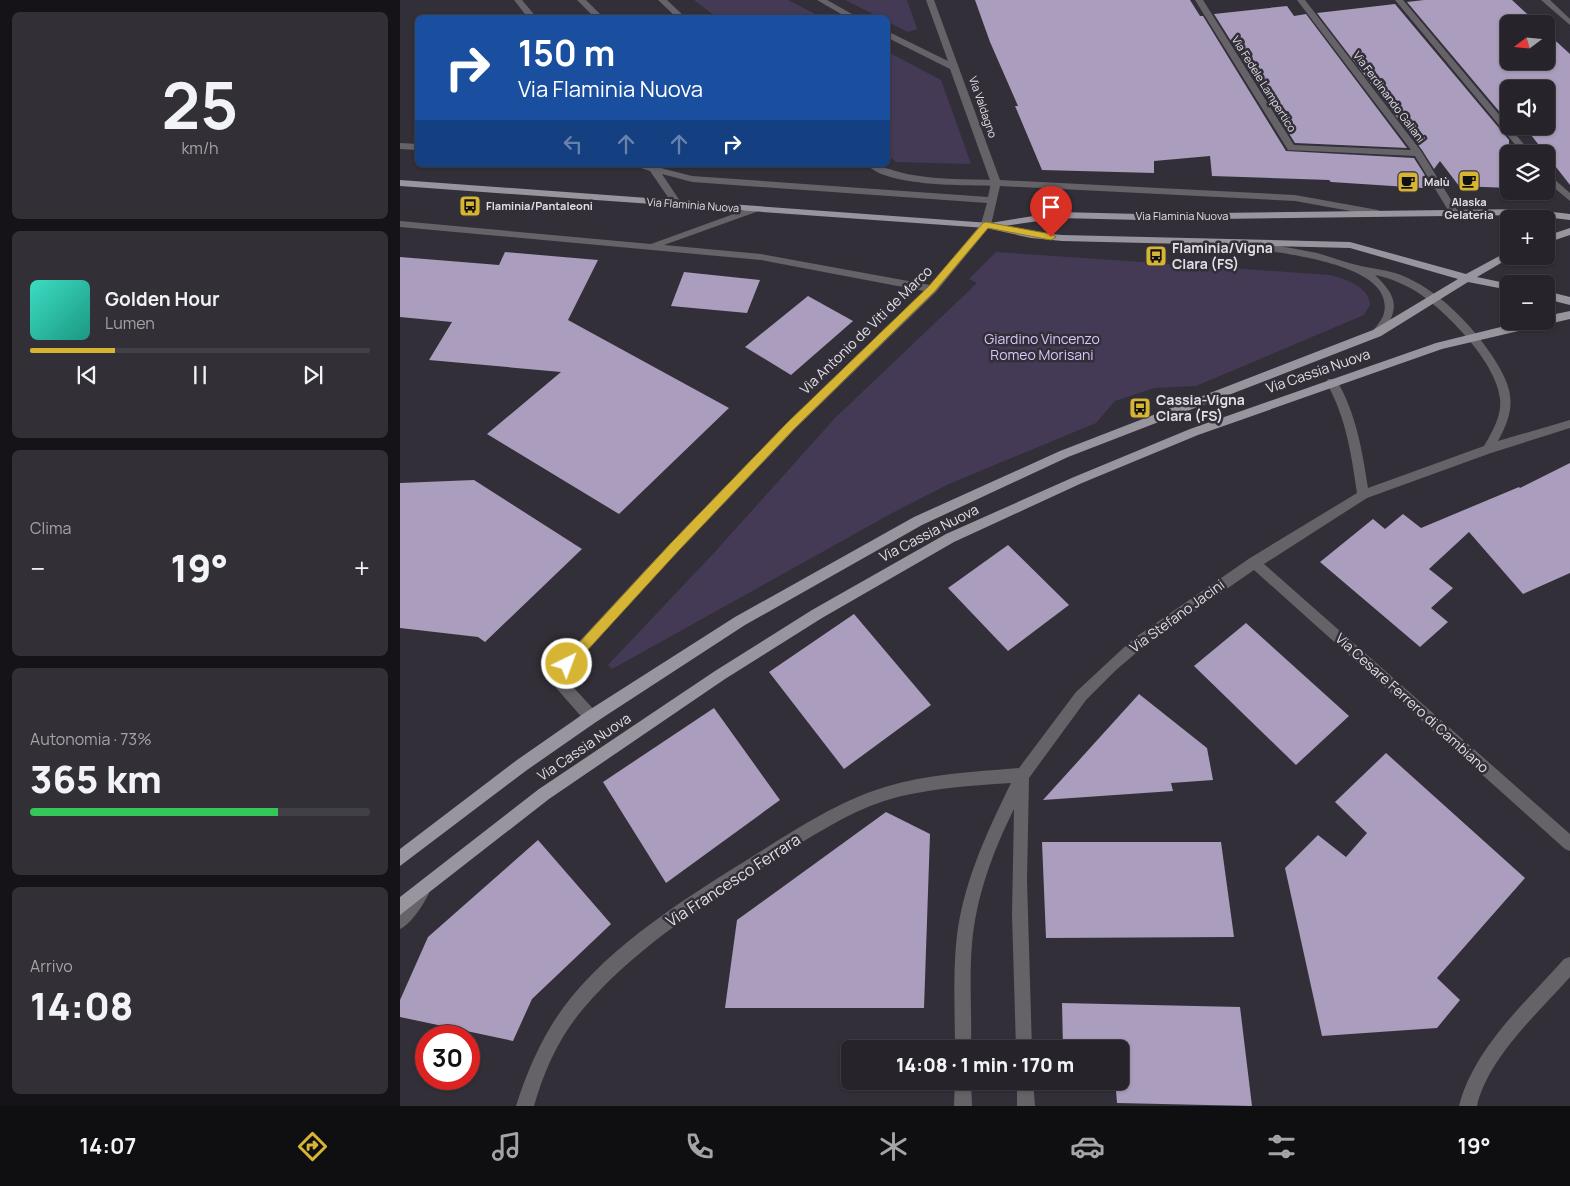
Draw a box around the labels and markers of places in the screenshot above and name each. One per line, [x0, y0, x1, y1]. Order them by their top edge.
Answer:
cafe icon: Alaska Gelateria [1457, 169, 1481, 193]
cafe icon: Malù [1396, 170, 1420, 194]
place label: Malù [1424, 174, 1450, 189]
pin [1030, 186, 1072, 237]
bus stop icon: Flaminia/Pantaleoni [458, 194, 482, 218]
place label: Alaska Gelateria [1445, 194, 1494, 222]
place label: Flaminia/Pantaleoni [486, 198, 593, 213]
place label: Flaminia/Vigna Clara (FS) [1172, 238, 1273, 273]
bus stop icon: Flaminia/Vigna Clara (FS) [1144, 244, 1168, 268]
place label: Cassia-Vigna Clara (FS) [1156, 390, 1245, 425]
bus stop icon: Cassia-Vigna Clara (FS) [1128, 396, 1152, 420]

